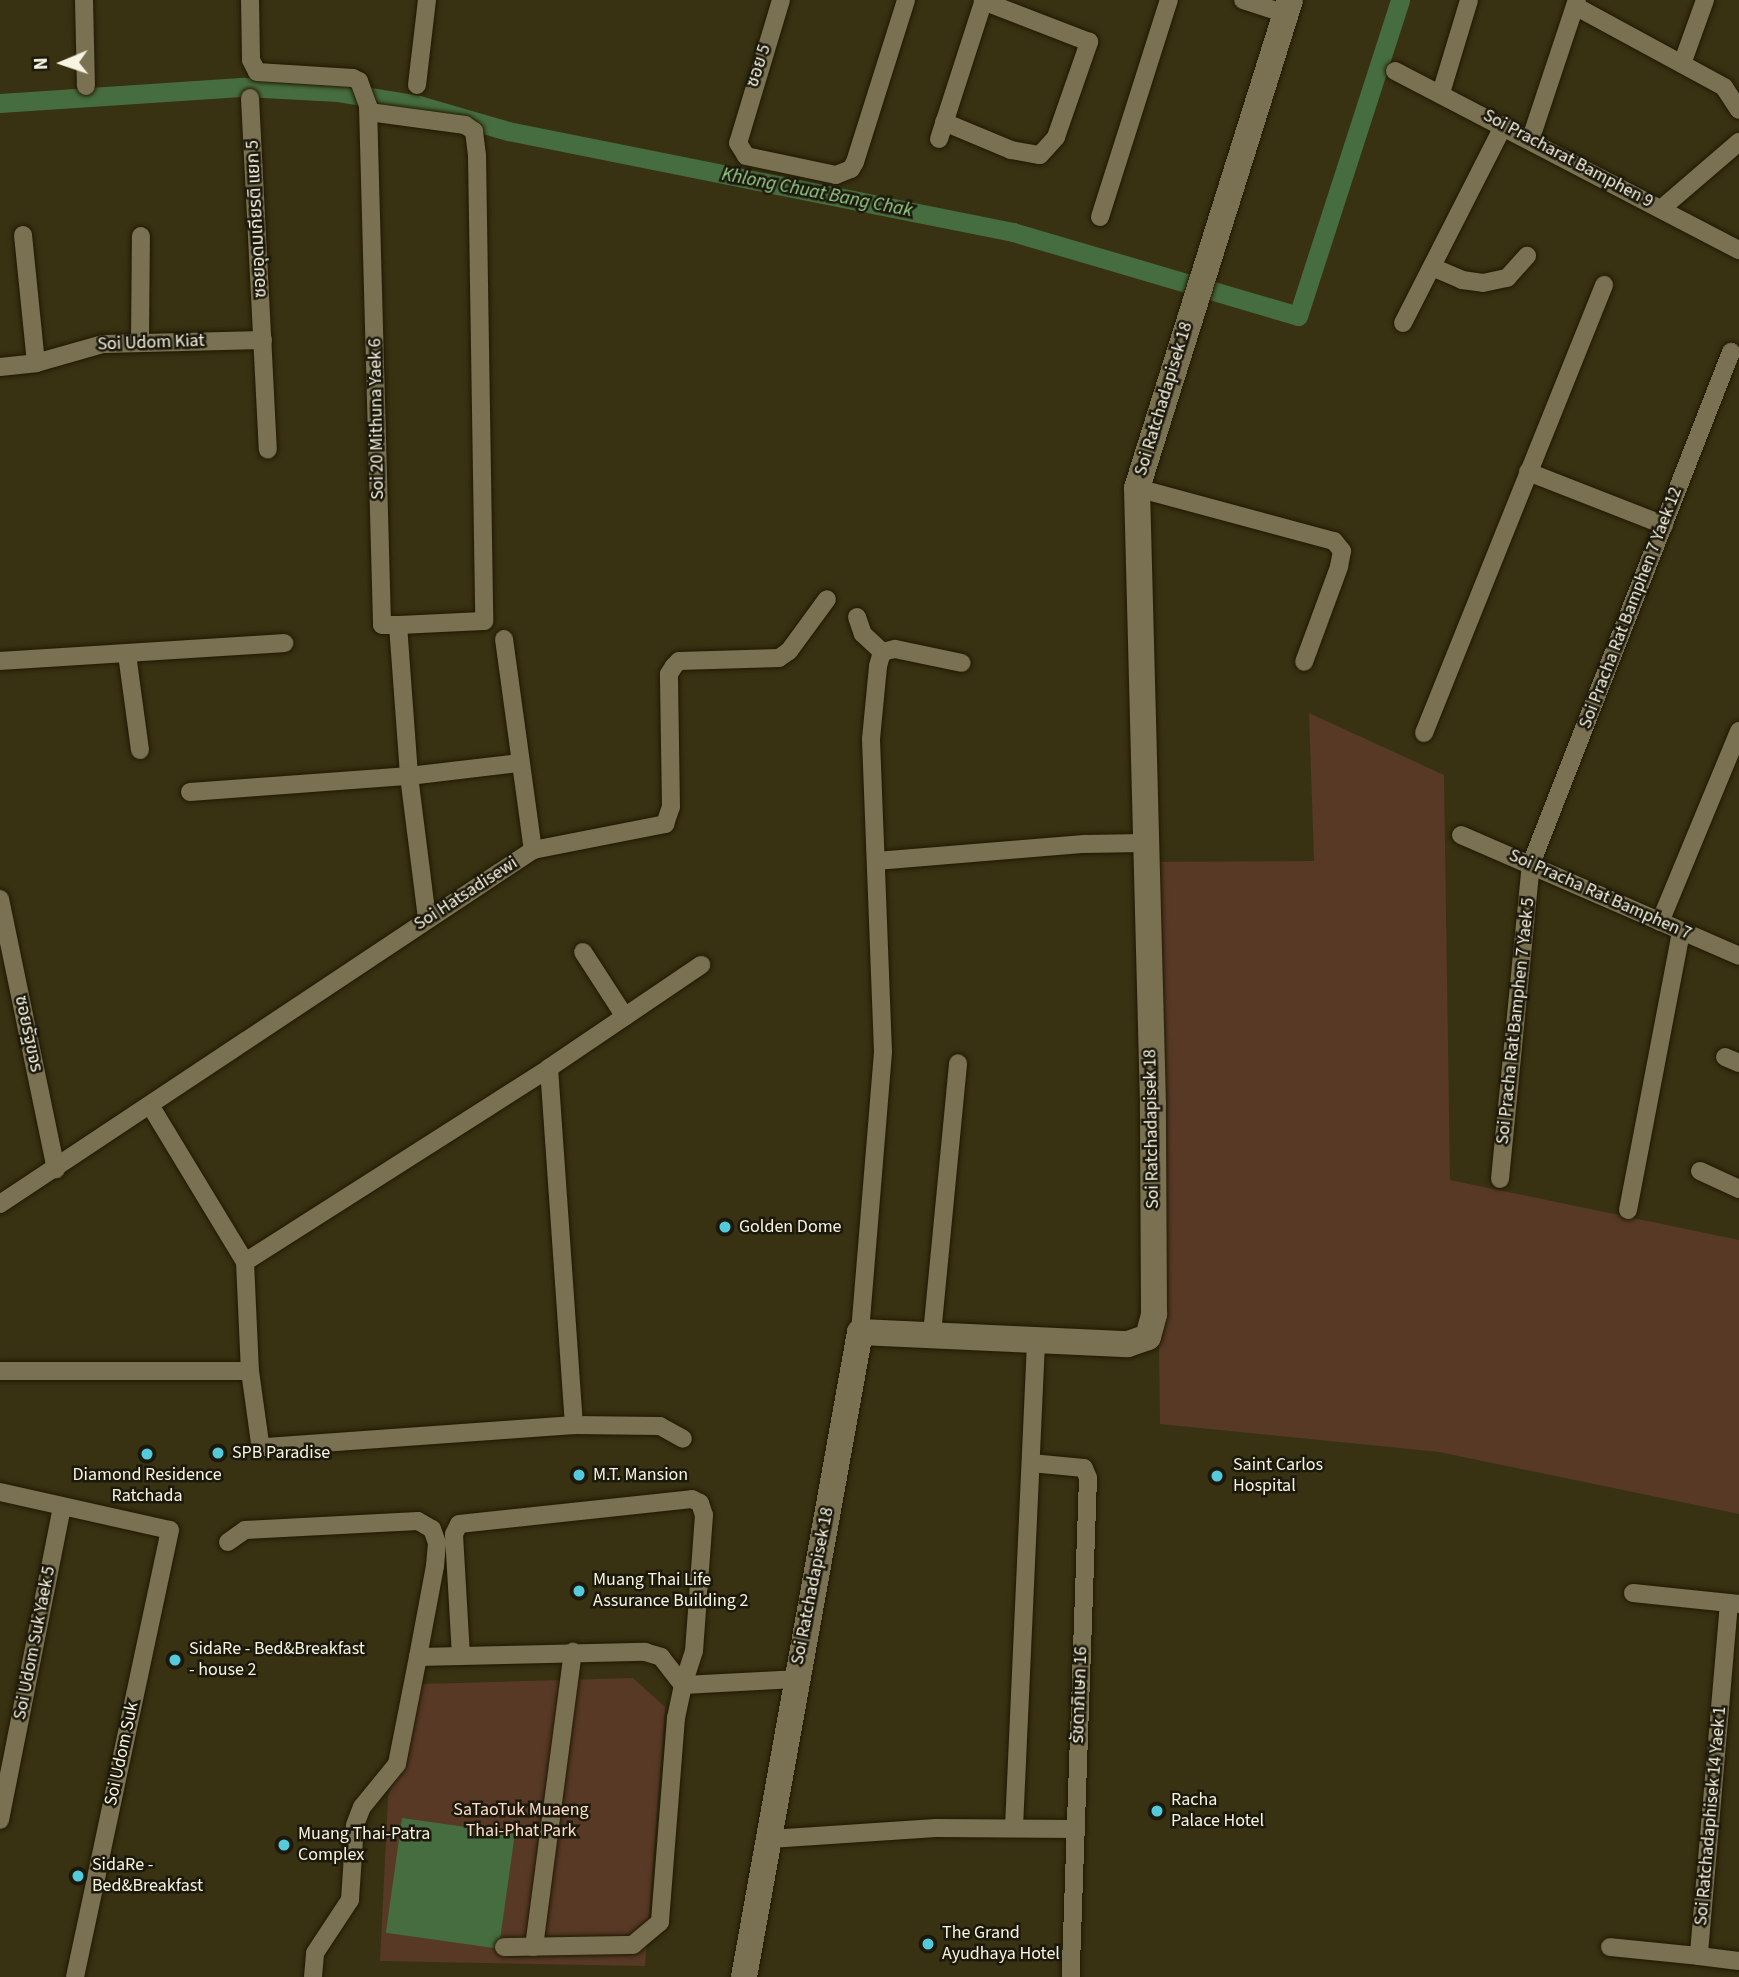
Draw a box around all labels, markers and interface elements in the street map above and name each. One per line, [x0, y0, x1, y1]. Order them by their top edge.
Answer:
north arrow [28, 28, 98, 98]
street label: ซอย 5 [742, 42, 776, 90]
text: N [28, 57, 55, 71]
street label: Soi Pracharat Bamphen 9 [1479, 105, 1657, 213]
street label: ซอยอุดมเกียรติ แยก 5 [242, 140, 272, 298]
water label: Khlong Chuat Bang Chak [720, 163, 914, 223]
street label: Soi Ratchadapisek 18 [1130, 320, 1198, 478]
street label: Soi Udom Kiat [97, 330, 205, 356]
street label: Soi 20 Mithuna Yaek 6 [365, 338, 389, 500]
street label: Soi Pracha Rat Bamphen 7 Yaek 12 [1575, 484, 1687, 732]
street label: Soi Pracha Rat Bamphen 7 [1505, 845, 1695, 945]
street label: Soi Hatsadisewi [410, 853, 522, 935]
street label: Soi Pracha Rat Bamphen 7 Yaek 5 [1492, 897, 1540, 1145]
street label: ซอยรัฐขจร [9, 994, 47, 1074]
street label: Soi Ratchadapisek 18 [1140, 1049, 1164, 1209]
place label: Golden Dome [739, 1216, 841, 1238]
marker: Golden Dome [717, 1219, 733, 1235]
place label: SPB Paradise [232, 1442, 330, 1464]
marker: SPB Paradise [210, 1445, 226, 1461]
marker: Diamond Residence Ratchada [139, 1446, 155, 1462]
place label: Saint Carlos Hospital [1233, 1455, 1323, 1498]
place label: M.T. Mansion [593, 1464, 688, 1486]
place label: Diamond Residence Ratchada [72, 1465, 222, 1508]
marker: Saint Carlos Hospital [1207, 1466, 1227, 1486]
marker: M.T. Mansion [571, 1467, 587, 1483]
street label: Soi Ratchadapisek 18 [787, 1506, 839, 1666]
street label: Soi Udom Suk Yaek 5 [10, 1564, 60, 1722]
place label: Muang Thai Life Assurance Building 2 [593, 1570, 748, 1612]
marker: Muang Thai Life Assurance Building 2 [571, 1583, 587, 1599]
place label: SidaRe - Bed&Breakfast - house 2 [189, 1639, 365, 1682]
street label: รัชดาภิเษก 16 [1068, 1646, 1092, 1744]
marker: SidaRe - Bed&Breakfast - house 2 [167, 1652, 183, 1668]
street label: Soi Udom Suk [100, 1700, 144, 1808]
street label: Soi Ratchadaphisek 14 Yaek 1 [1691, 1706, 1731, 1926]
place label: Racha Palace Hotel [1171, 1790, 1264, 1832]
park label: SaTaoTuk Muaeng Thai-Phat Park [453, 1800, 589, 1842]
marker: Racha Palace Hotel [1149, 1803, 1165, 1819]
place label: Muang Thai-Patra Complex [298, 1824, 430, 1867]
marker: Muang Thai-Patra Complex [276, 1837, 292, 1853]
place label: SidaRe - Bed&Breakfast [92, 1855, 203, 1898]
marker: SidaRe - Bed&Breakfast [70, 1868, 86, 1884]
place label: The Grand Ayudhaya Hotel [942, 1923, 1060, 1966]
marker: The Grand Ayudhaya Hotel [920, 1936, 936, 1952]

